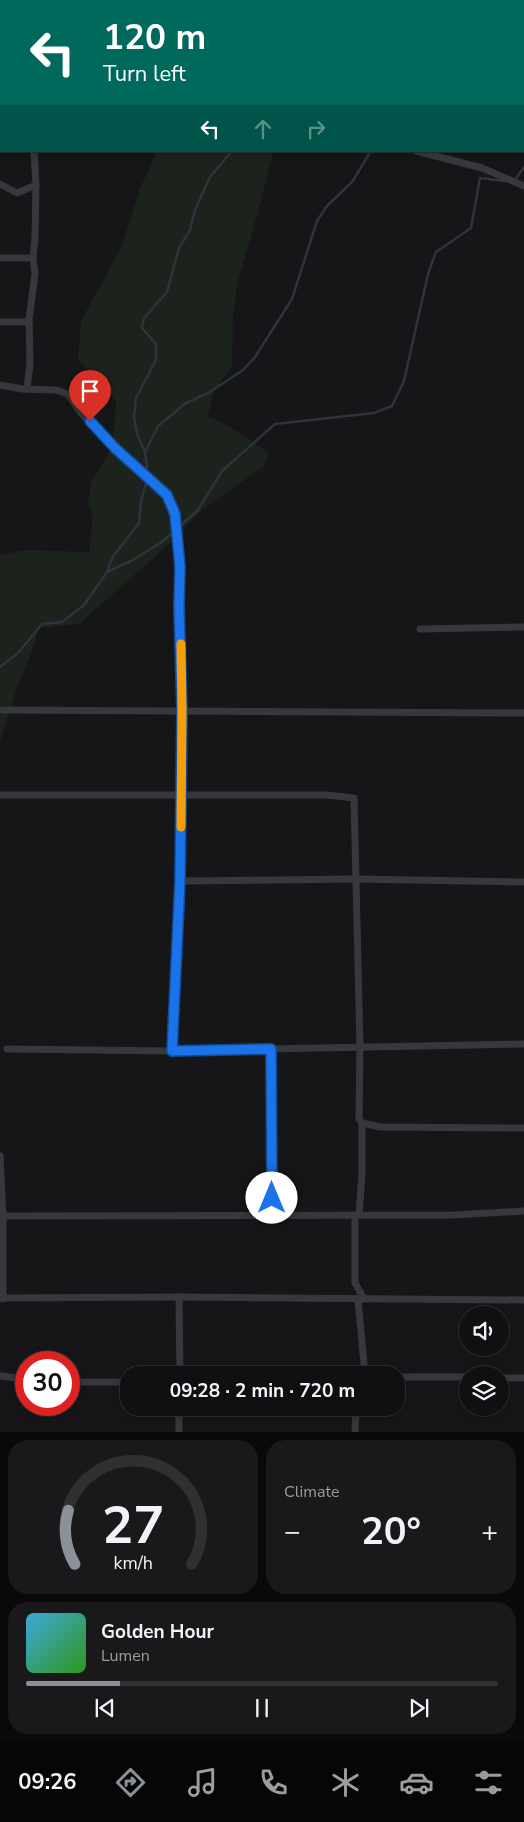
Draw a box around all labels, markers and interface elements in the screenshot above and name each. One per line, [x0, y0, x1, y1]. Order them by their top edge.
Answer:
text: 120 m [103, 14, 206, 61]
icon: left [20, 20, 85, 85]
text: Turn left [103, 59, 186, 89]
icon: left [196, 115, 224, 143]
icon: ahead [249, 115, 277, 143]
icon: right [302, 115, 330, 143]
pin [69, 370, 111, 421]
icon: arrive [76, 377, 104, 405]
position arrow [245, 1171, 297, 1223]
map controls [459, 1306, 509, 1416]
button: sound [459, 1306, 509, 1356]
speed limit sign: 30 [15, 1351, 80, 1416]
button: layers [459, 1366, 509, 1416]
text: 09:28 · 2 min · 720 m [170, 1378, 355, 1404]
text: Climate [284, 1481, 339, 1503]
text: 27 [102, 1490, 164, 1561]
text: 20° [361, 1506, 421, 1557]
text: − [284, 1513, 301, 1551]
text: + [481, 1513, 498, 1551]
text: km/h [113, 1551, 153, 1575]
text: Golden Hour [101, 1619, 214, 1645]
text: Lumen [101, 1645, 150, 1667]
icon: previous [91, 1694, 119, 1722]
icon: pause [248, 1694, 276, 1722]
icon: next [405, 1694, 433, 1722]
icon: directions [113, 1765, 148, 1800]
icon: music [185, 1765, 220, 1800]
icon: phone [256, 1765, 291, 1800]
icon: climate [328, 1765, 363, 1800]
icon: car [399, 1765, 434, 1800]
icon: filters [471, 1765, 506, 1800]
text: 09:26 [18, 1767, 77, 1797]

